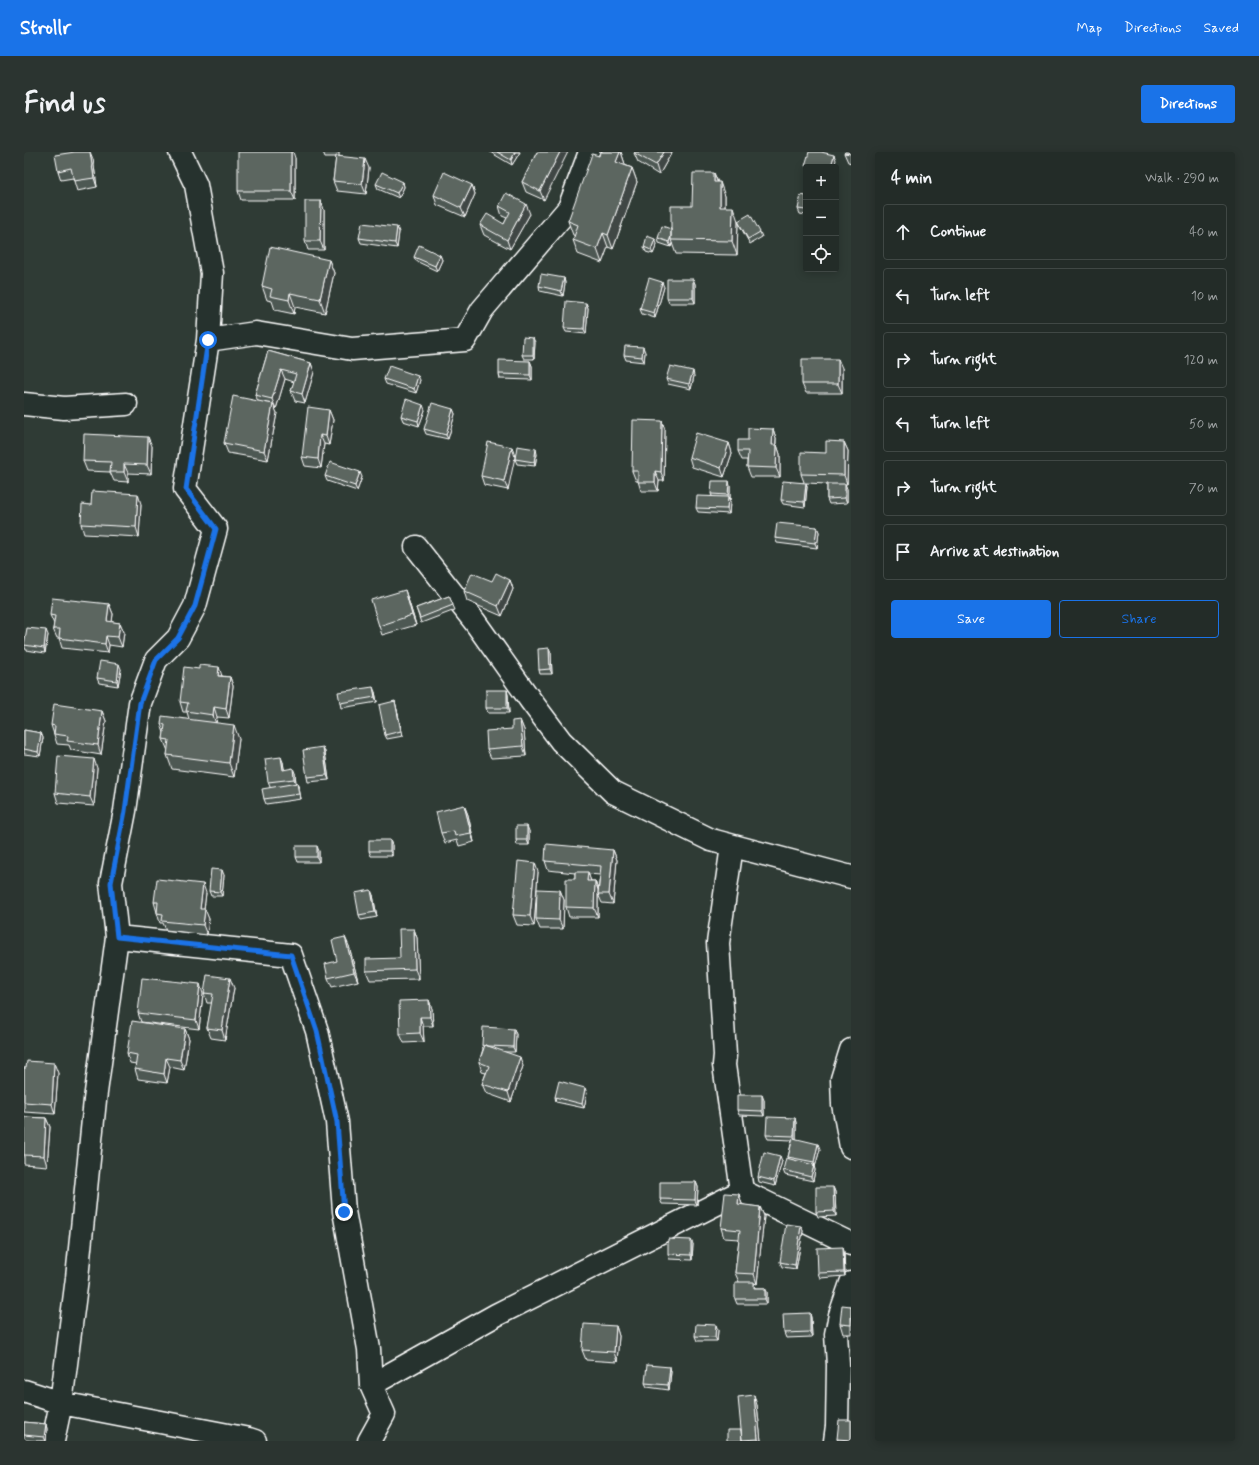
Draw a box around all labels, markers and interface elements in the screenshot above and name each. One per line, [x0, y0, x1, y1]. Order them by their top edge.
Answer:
text: Strollr [20, 16, 71, 41]
text: Map [1076, 19, 1102, 37]
text: Directions [1124, 19, 1182, 37]
text: Saved [1204, 19, 1239, 37]
button: Directions [1141, 85, 1235, 123]
text: Find us [24, 86, 105, 123]
map controls [803, 164, 839, 272]
button: + [803, 164, 839, 200]
text: 4 min [891, 167, 932, 189]
text: Walk · 290 m [1145, 170, 1219, 187]
button: − [803, 200, 839, 236]
icon: ahead [892, 221, 914, 243]
text: Continue [930, 222, 986, 242]
text: 40 m [1189, 224, 1218, 241]
button: locate [803, 236, 839, 272]
icon: left [892, 285, 914, 307]
text: Turn left [930, 286, 990, 306]
text: 10 m [1191, 288, 1218, 305]
route start [199, 331, 217, 349]
icon: right [892, 349, 914, 371]
text: Turn right [930, 350, 997, 370]
text: 120 m [1184, 352, 1218, 369]
icon: left [892, 413, 914, 435]
text: Turn left [930, 414, 990, 434]
text: 50 m [1189, 416, 1218, 433]
icon: right [892, 477, 914, 499]
text: Turn right [930, 478, 997, 498]
text: 70 m [1189, 480, 1218, 497]
icon: arrive [892, 541, 914, 563]
text: Arrive at destination [930, 542, 1059, 562]
button: Save [891, 600, 1051, 638]
button: Share [1059, 600, 1219, 638]
route end [335, 1203, 353, 1221]

